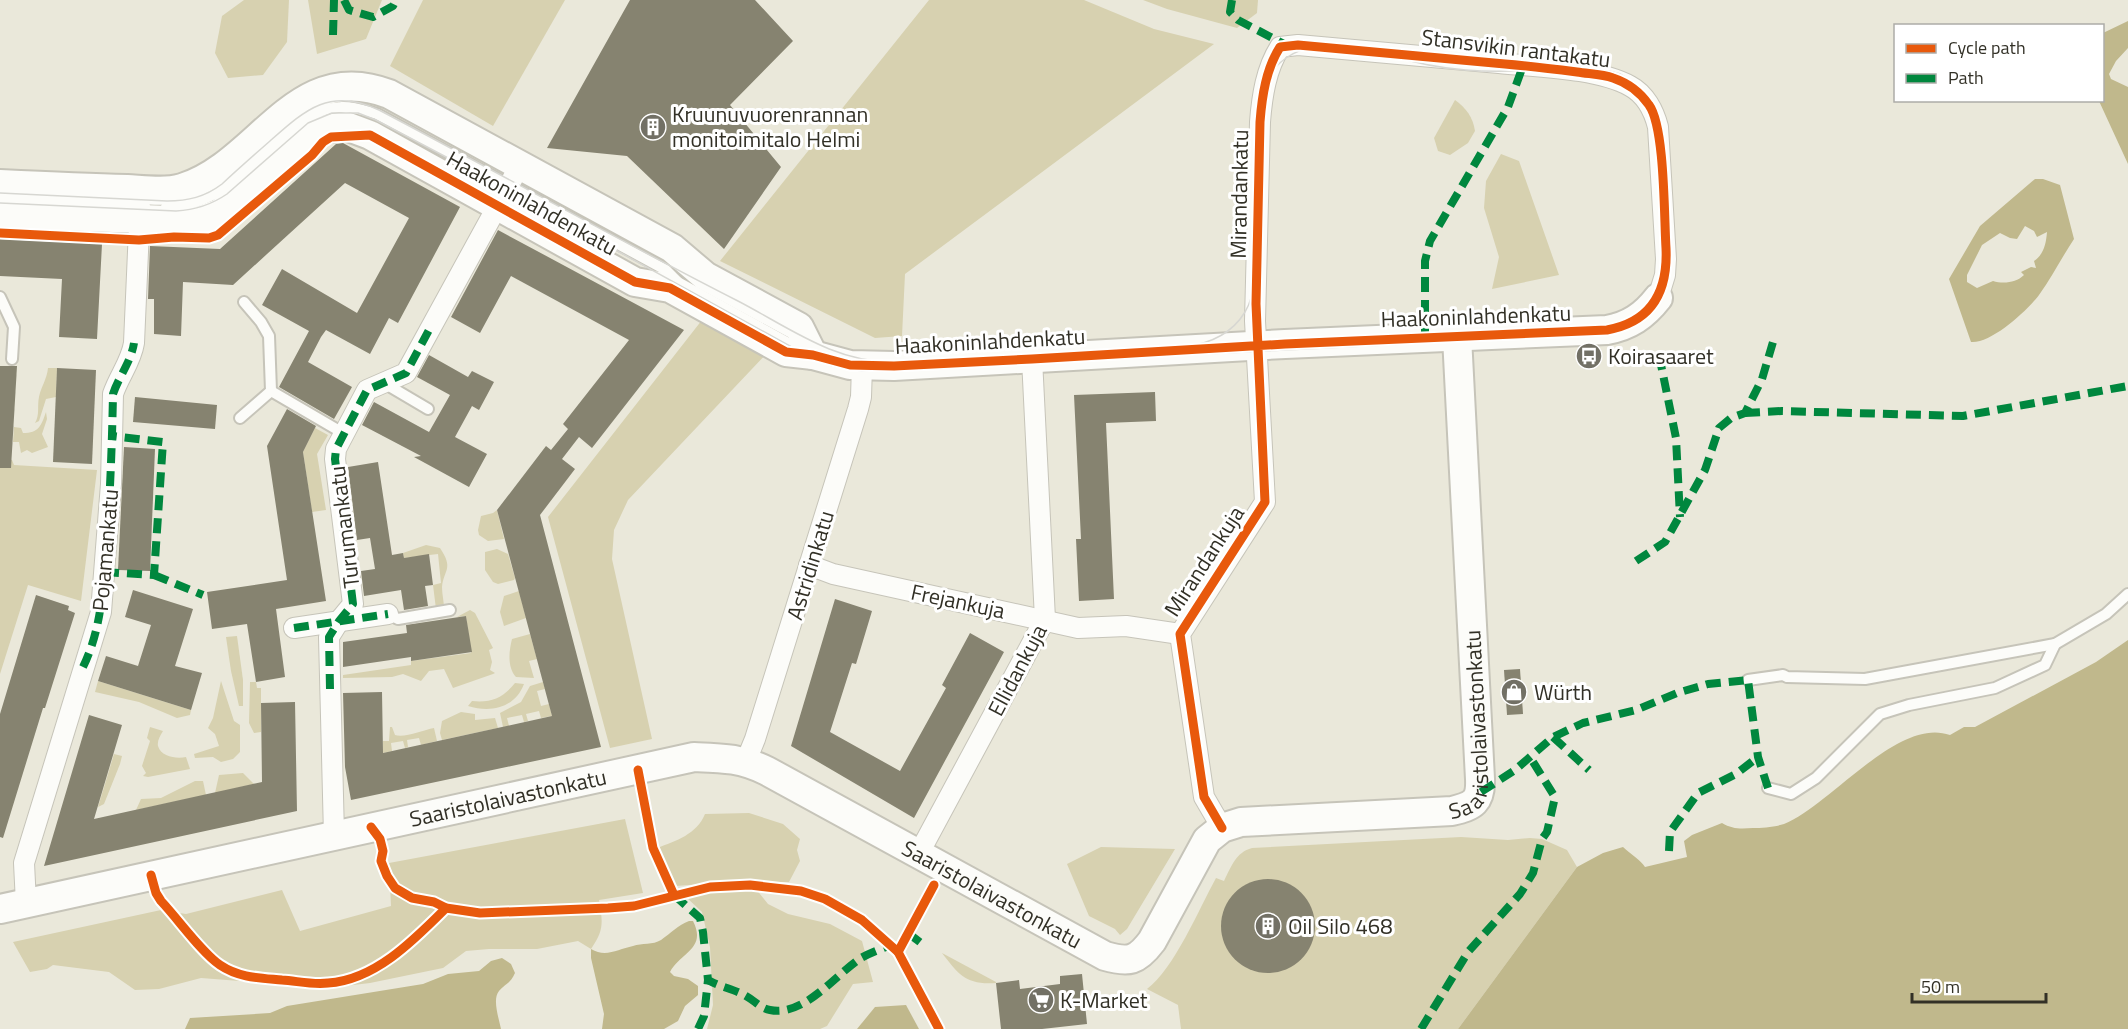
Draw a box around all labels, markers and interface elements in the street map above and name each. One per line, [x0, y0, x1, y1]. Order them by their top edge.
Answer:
street label: Stansvikin rantakatu [1420, 20, 1612, 76]
legend [1894, 24, 2104, 102]
text: Cycle path [1948, 34, 2026, 61]
text: Path [1948, 64, 1984, 91]
place label: Kruunuvuorenrannan monitoimitalo Helmi [672, 97, 868, 156]
building icon: Kruunuvuorenrannan monitoimitalo Helmi [638, 112, 668, 142]
street label: Mirandankatu [1221, 129, 1257, 259]
street label: Haakoninlahdenkatu [440, 142, 624, 264]
street label: Haakoninlahdenkatu [1380, 296, 1572, 336]
street label: Haakoninlahdenkatu [894, 319, 1086, 363]
place label: Koirasaaret [1608, 339, 1714, 373]
bus stop icon: Koirasaaret [1574, 341, 1604, 371]
street label: Turumankatu [320, 464, 368, 590]
street label: Pojamankatu [83, 487, 127, 613]
street label: Mirandankuja [1155, 499, 1253, 623]
street label: Astridinkatu [777, 506, 843, 624]
street label: Frejankuja [908, 574, 1008, 628]
street label: Ellidankuja [979, 618, 1055, 722]
street label: Saaristolaivastonkatu [1445, 629, 1497, 828]
place label: Würth [1534, 675, 1592, 709]
shop icon: Würth [1499, 677, 1529, 707]
street label: Saaristolaivastonkatu [406, 760, 610, 836]
street label: Saaristolaivastonkatu [896, 831, 1088, 957]
place label: Oil Silo 468 [1288, 909, 1393, 943]
building icon: Oil Silo 468 [1253, 911, 1283, 941]
scale bar [1912, 966, 2046, 1004]
text: 50 m [1921, 973, 1960, 1000]
place label: K-Market [1060, 983, 1148, 1017]
supermarket icon: K-Market [1026, 985, 1056, 1015]

